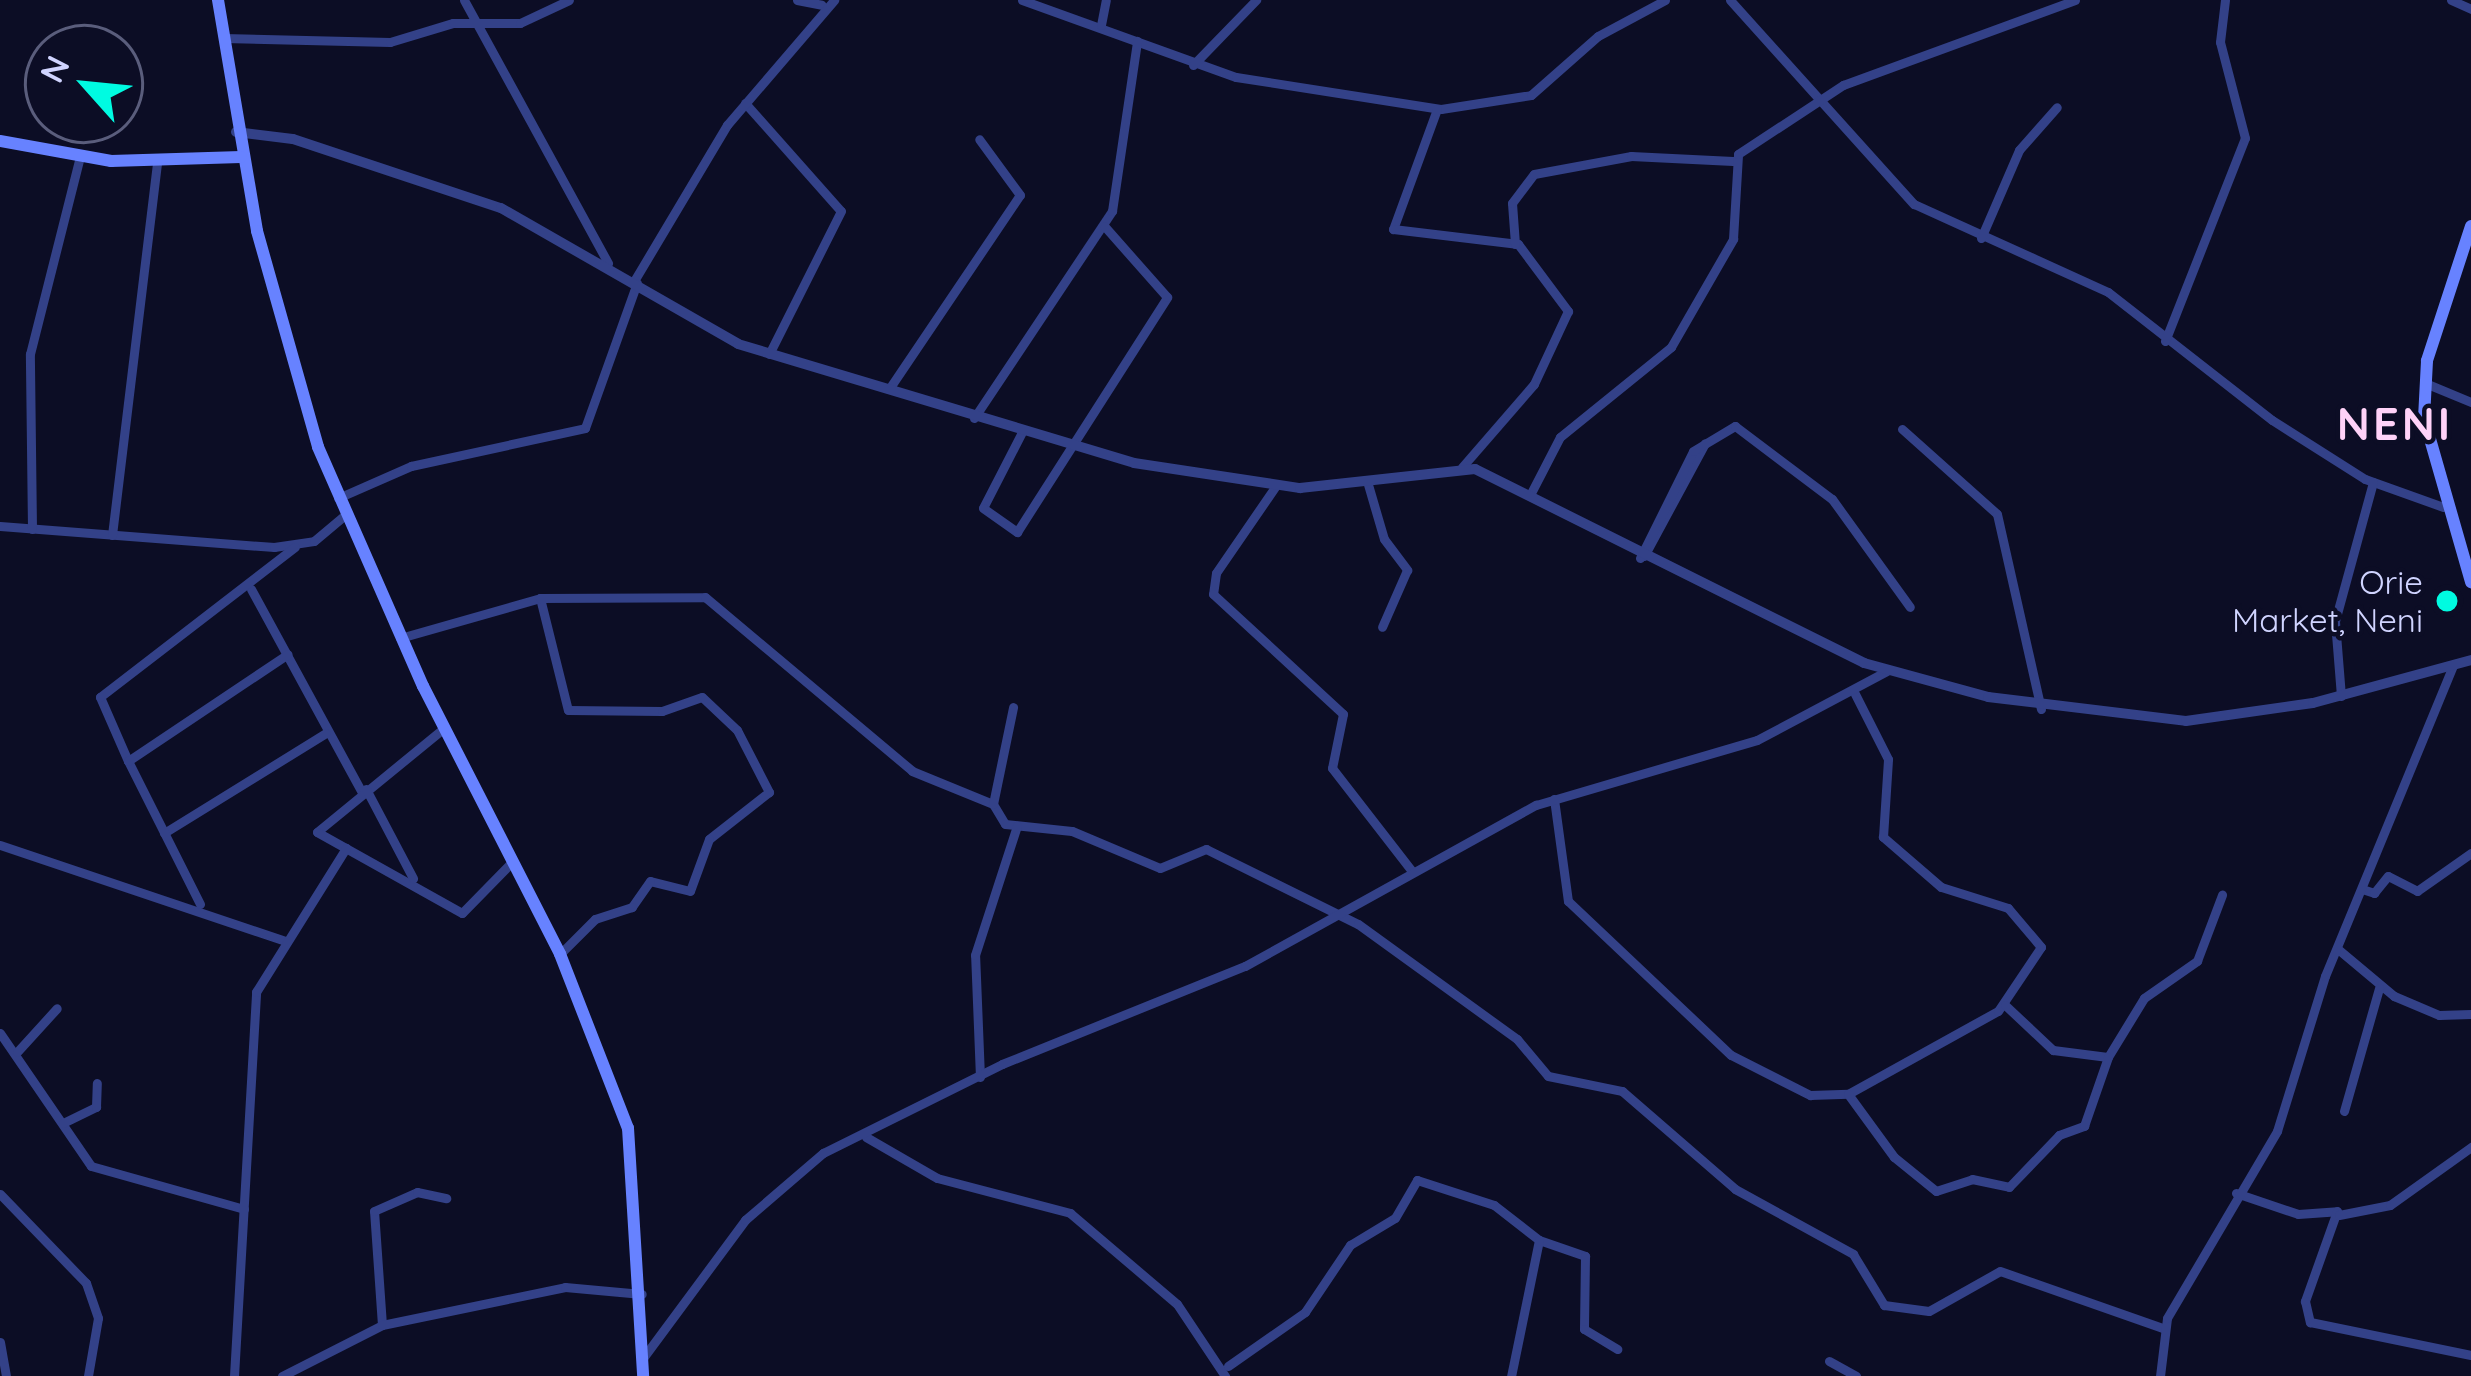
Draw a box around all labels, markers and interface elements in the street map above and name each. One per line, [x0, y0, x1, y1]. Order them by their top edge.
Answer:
north arrow [24, 24, 144, 144]
text: N [30, 49, 78, 89]
district label: NENI [2337, 397, 2453, 451]
place label: Orie Market, Neni [2232, 562, 2423, 640]
marker: Orie Market, Neni [2434, 588, 2460, 614]

